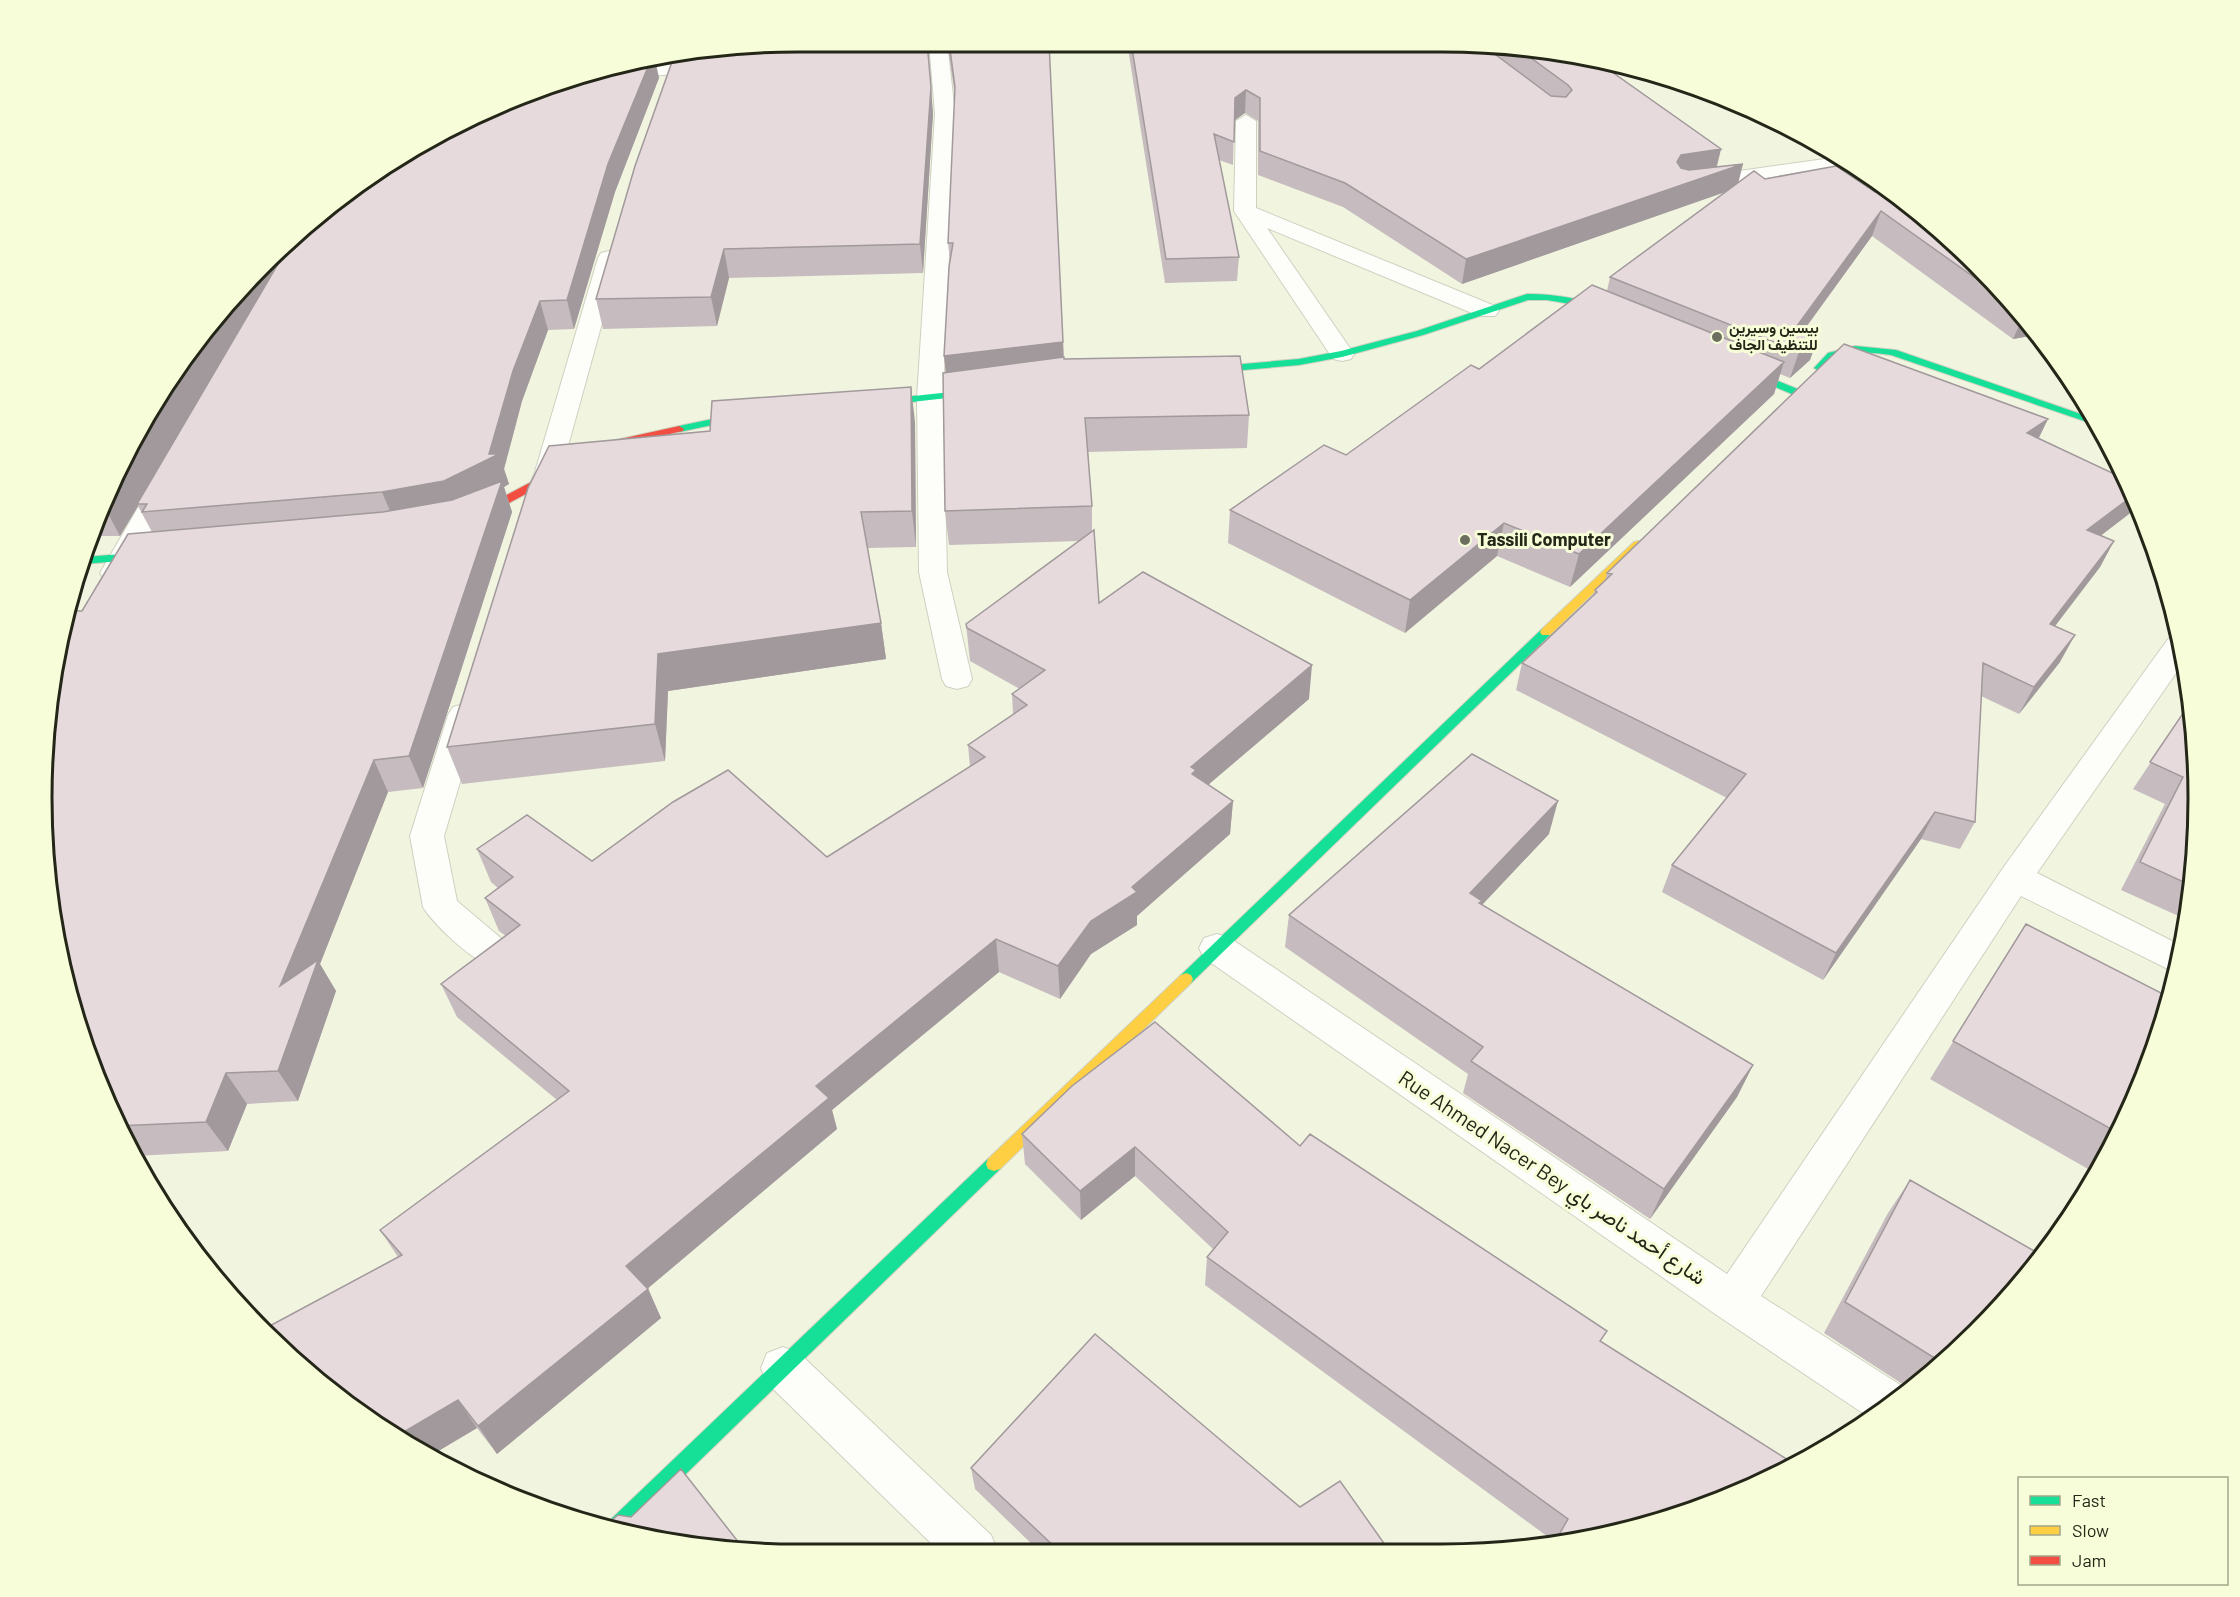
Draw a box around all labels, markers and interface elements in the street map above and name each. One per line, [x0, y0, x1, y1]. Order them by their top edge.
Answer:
place label: بيسين وسيرين للتنظيف الجاف [1729, 318, 1819, 354]
marker: بيسين وسيرين للتنظيف الجاف [1710, 330, 1724, 344]
place label: Tassili Computer [1477, 528, 1611, 550]
marker: Tassili Computer [1458, 533, 1472, 547]
street label: Rue Ahmed Nacer Bey شارع أحمد ناصر باي [1391, 1064, 1711, 1294]
legend [2018, 1477, 2228, 1585]
text: Fast [2072, 1489, 2106, 1511]
text: Slow [2072, 1519, 2109, 1541]
text: Jam [2072, 1549, 2106, 1571]

